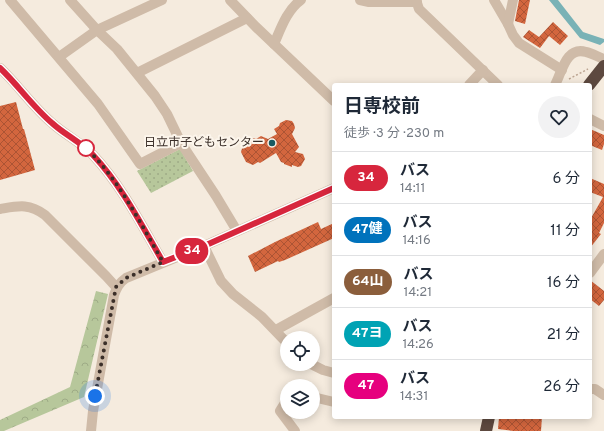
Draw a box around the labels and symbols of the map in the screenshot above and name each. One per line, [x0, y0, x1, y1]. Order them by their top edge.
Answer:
place label: 日立市子どもセンター [144, 135, 264, 151]
marker: 日立市子どもセンター [267, 138, 277, 148]
unlabelled marker [77, 139, 95, 157]
line badge: 34 [174, 238, 210, 264]
your location [85, 386, 105, 406]

